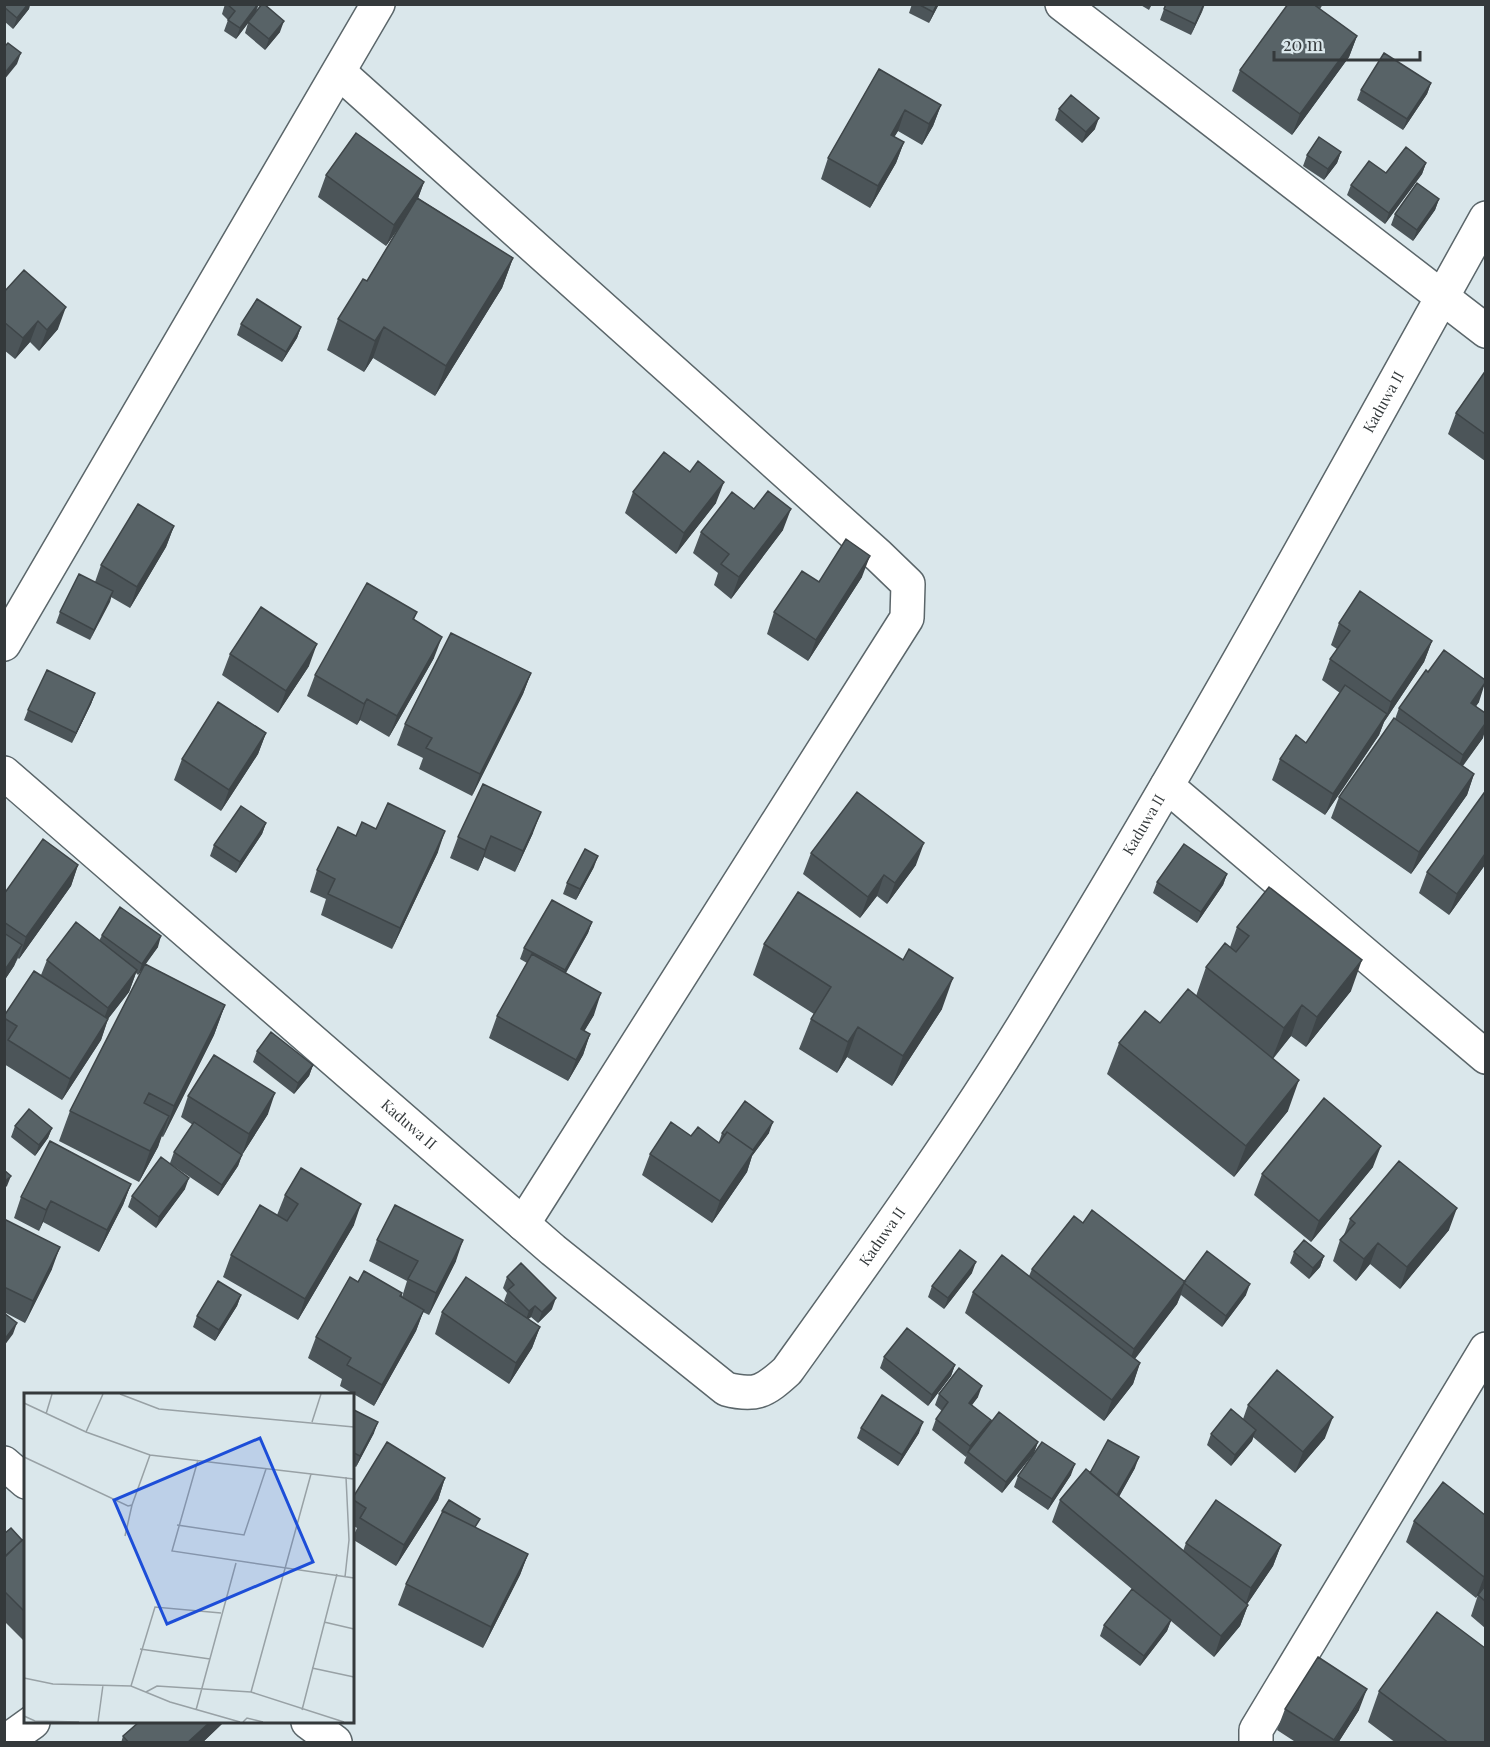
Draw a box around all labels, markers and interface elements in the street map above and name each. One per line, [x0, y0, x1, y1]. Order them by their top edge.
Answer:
scale bar [1274, 24, 1420, 62]
text: 20 m [1283, 32, 1323, 56]
street label: Kaduwa II [1358, 367, 1408, 436]
street label: Kaduwa II [1117, 790, 1169, 858]
street label: Kaduwa II [377, 1094, 441, 1153]
street label: Kaduwa II [854, 1203, 909, 1269]
inset map [24, 1393, 354, 1723]

